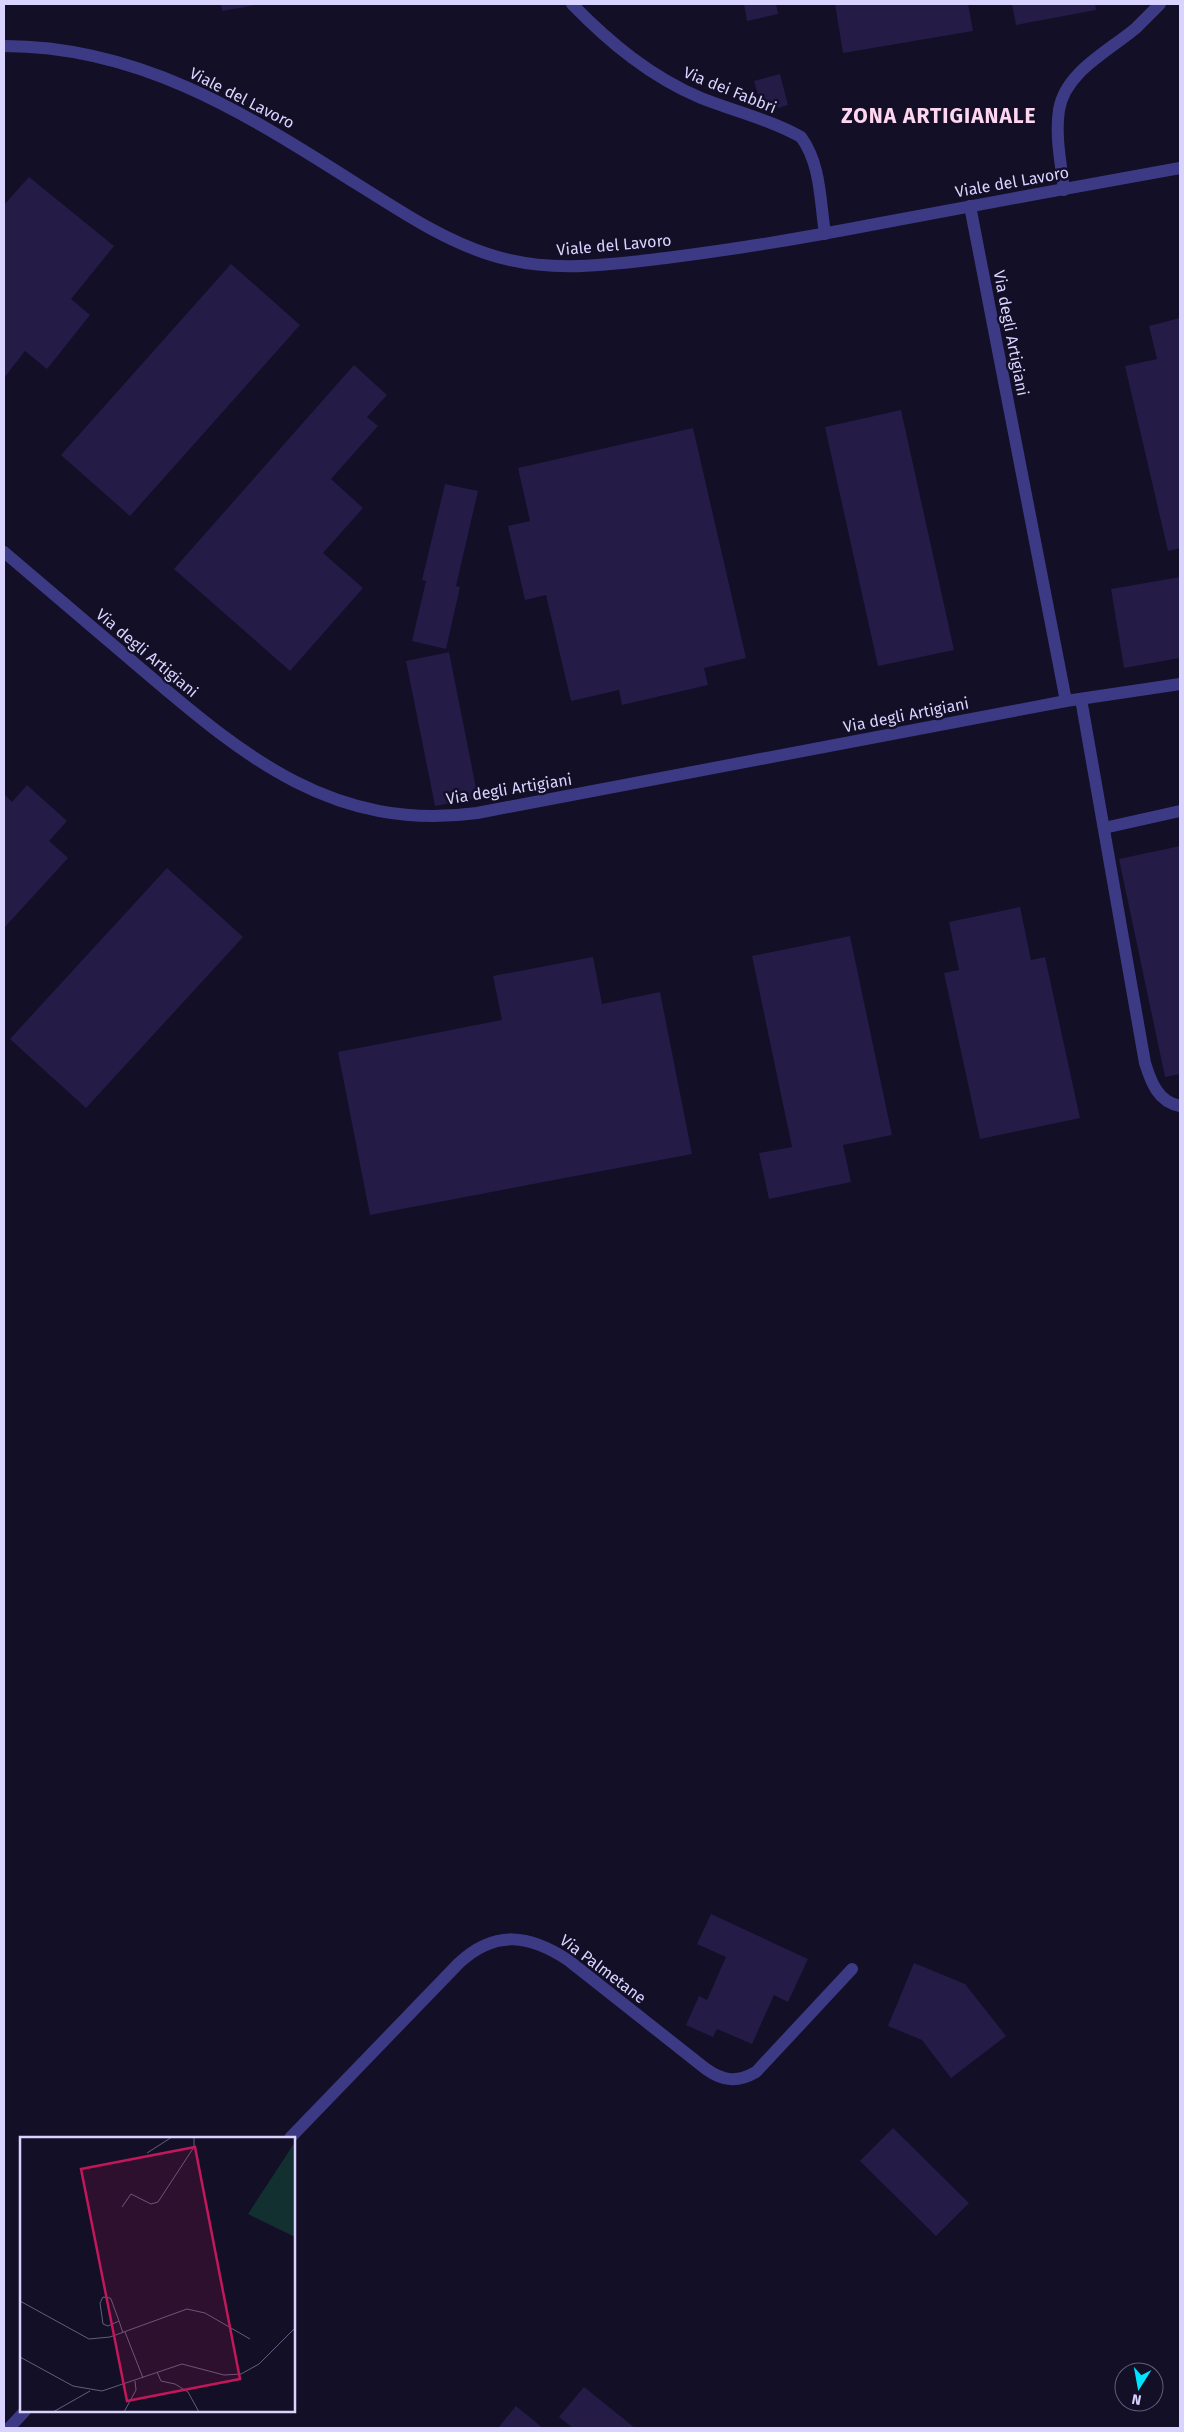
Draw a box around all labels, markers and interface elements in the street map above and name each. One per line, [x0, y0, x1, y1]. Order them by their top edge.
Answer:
street label: Viale del Lavoro [186, 63, 298, 133]
street label: Via dei Fabbri [681, 63, 779, 117]
district label: ZONA ARTIGIANALE [841, 103, 1037, 129]
street label: Viale del Lavoro [954, 163, 1070, 201]
street label: Viale del Lavoro [556, 231, 672, 259]
street label: Via degli Artigiani [990, 269, 1032, 397]
street label: Via degli Artigiani [92, 605, 202, 701]
street label: Via degli Artigiani [842, 694, 970, 736]
street label: Via degli Artigiani [445, 770, 573, 808]
street label: Via Palmetane [556, 1930, 650, 2008]
inset map [20, 2137, 295, 2412]
north arrow [1114, 2362, 1164, 2412]
text: N [1130, 2390, 1143, 2409]

